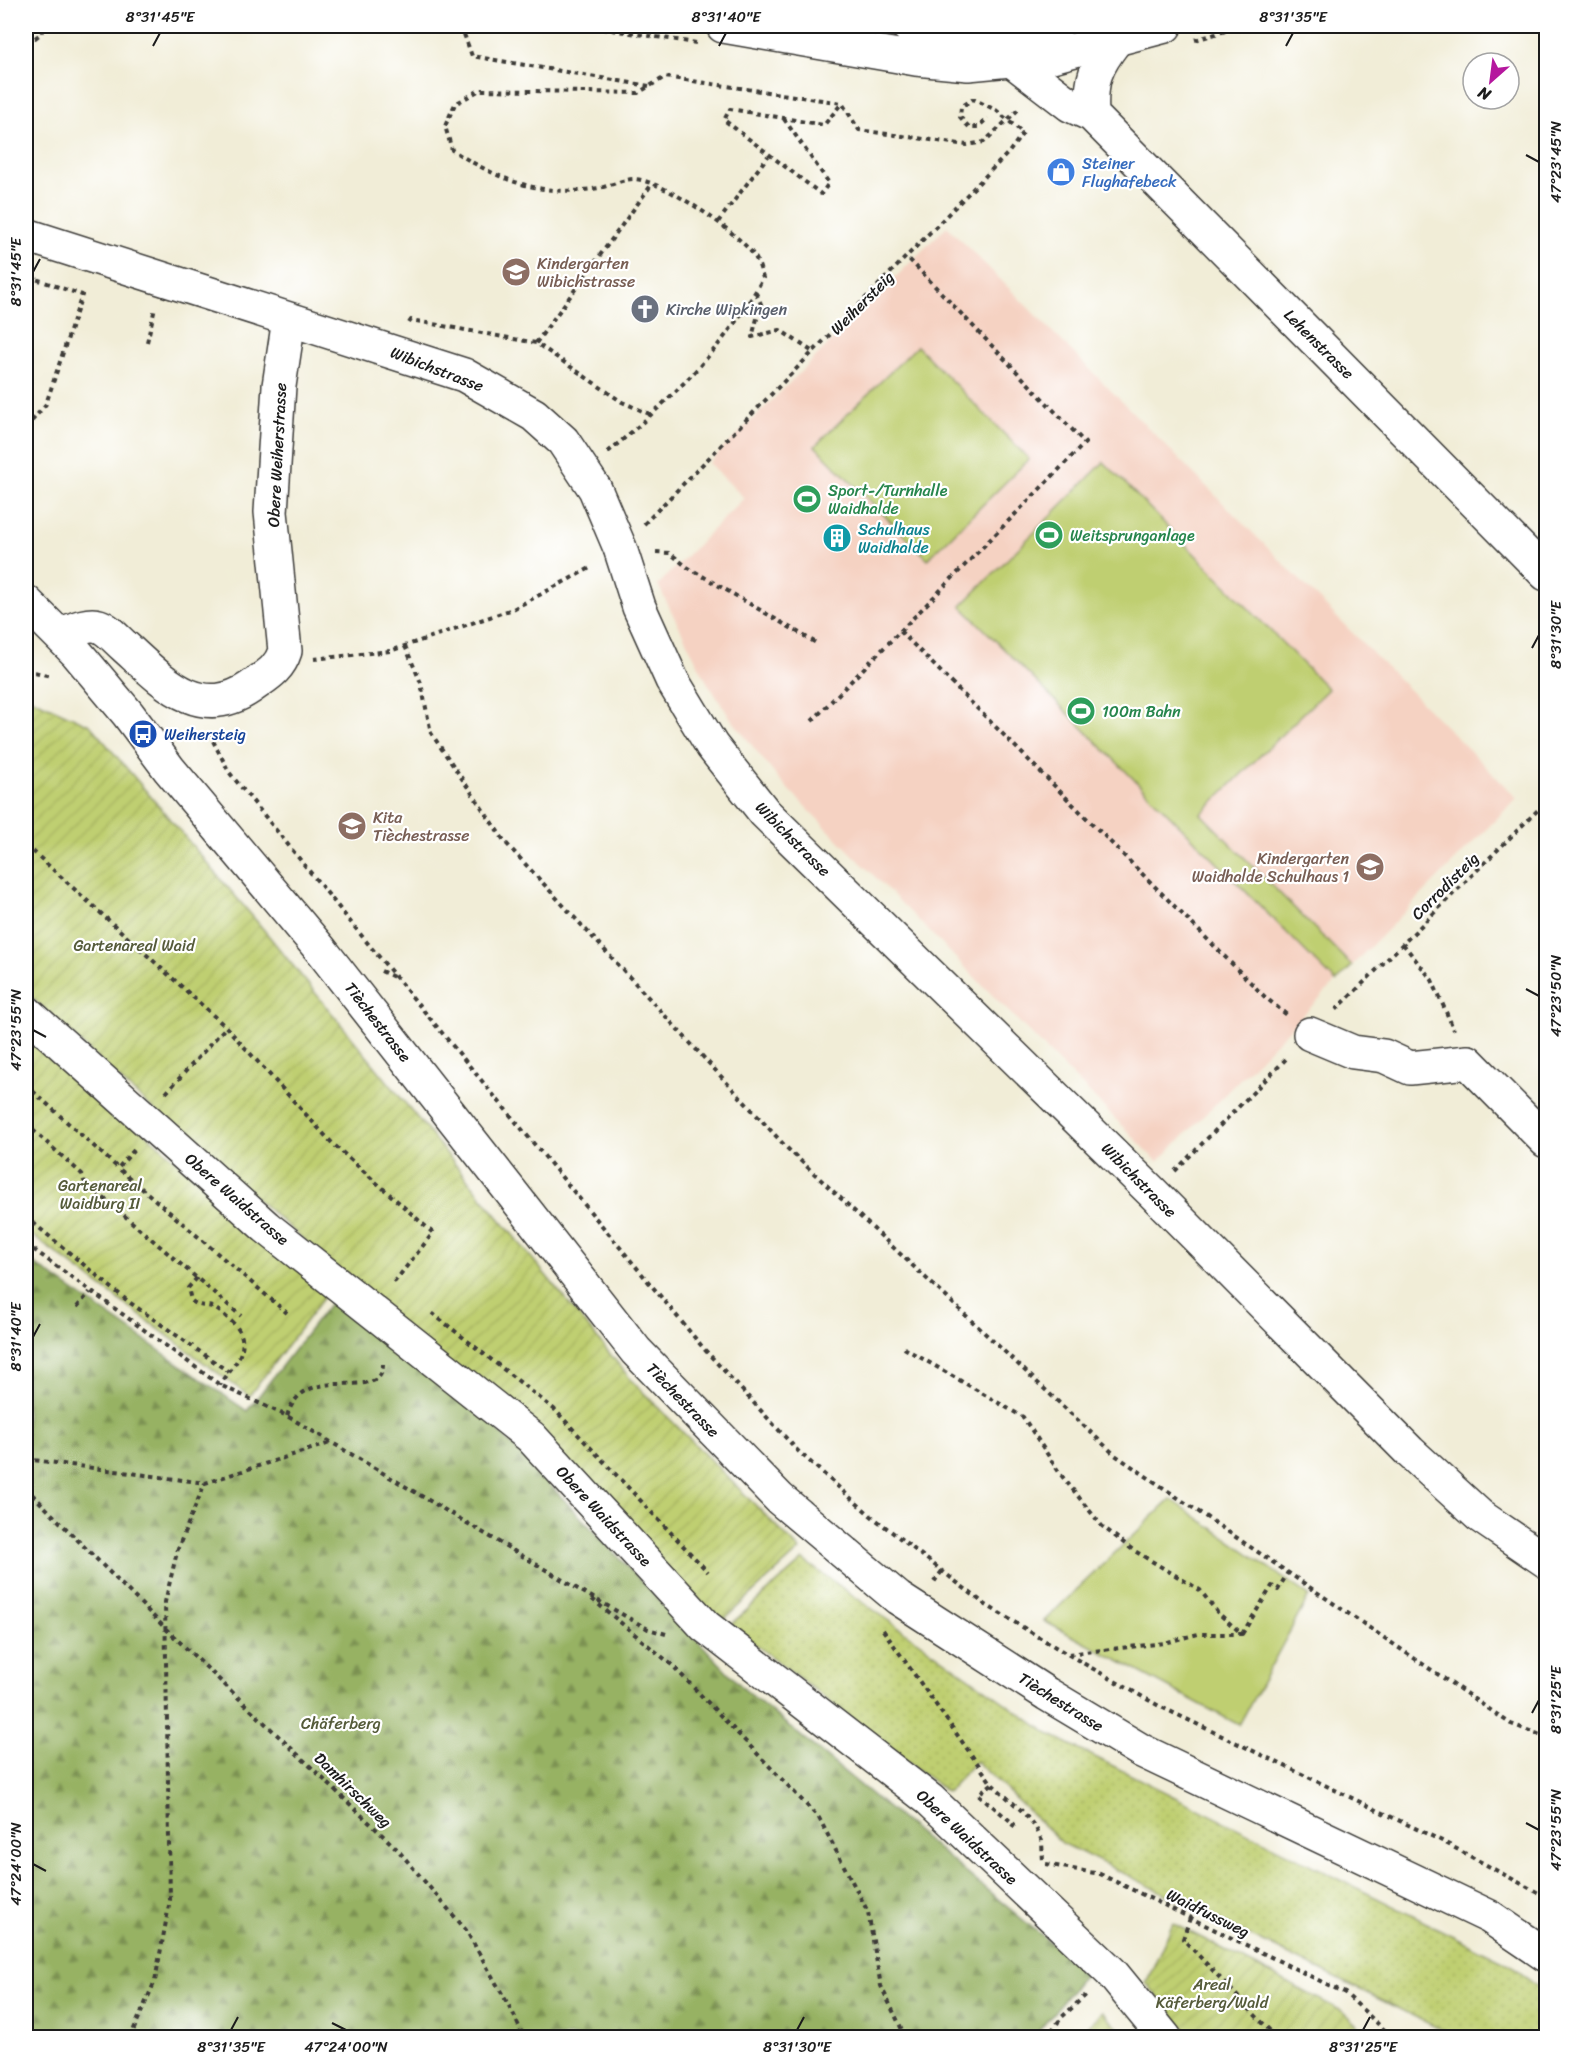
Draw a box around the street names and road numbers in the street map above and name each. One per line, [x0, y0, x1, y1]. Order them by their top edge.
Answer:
street label: Weihersteig [823, 264, 901, 342]
street label: Lehenstrasse [1277, 302, 1361, 386]
street label: Wibichstrasse [386, 338, 488, 400]
street label: Obere Weiherstrasse [259, 382, 295, 528]
street label: Wibichstrasse [748, 794, 838, 884]
street label: Corrodisteig [1404, 845, 1486, 927]
street label: Tièchestrasse [337, 975, 419, 1069]
street label: Wibichstrasse [1094, 1135, 1184, 1225]
street label: Obere Waidstrasse [178, 1145, 296, 1253]
street label: Tièchestrasse [639, 1355, 727, 1445]
street label: Obere Waidstrasse [549, 1458, 659, 1574]
street label: Tièchestrasse [1012, 1664, 1110, 1740]
street label: Damhirschweg [307, 1745, 399, 1835]
street label: Obere Waidstrasse [909, 1782, 1025, 1892]
street label: Waidfussweg [1161, 1880, 1255, 1946]

